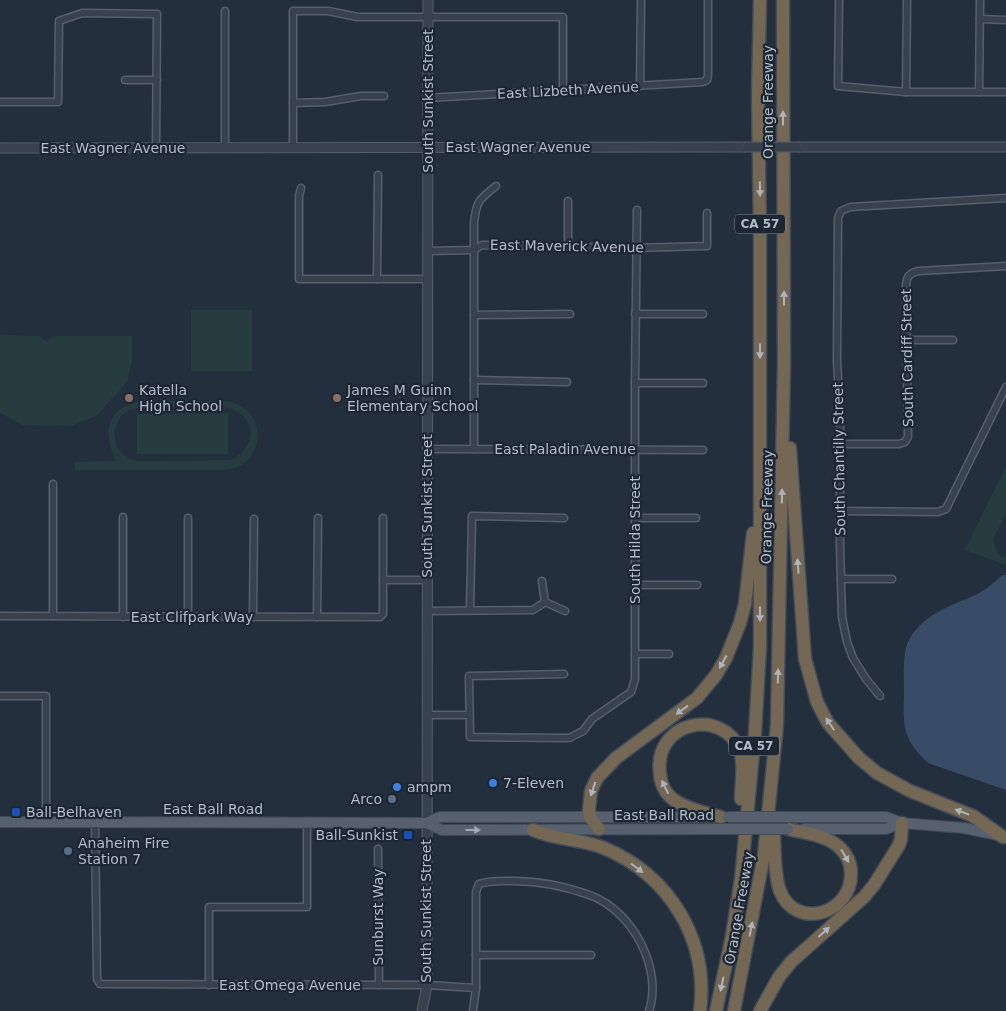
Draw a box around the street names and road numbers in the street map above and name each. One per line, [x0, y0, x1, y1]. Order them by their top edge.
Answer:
street label: South Sunkist Street [420, 29, 436, 173]
street label: Orange Freeway [760, 45, 776, 159]
street label: East Lizbeth Avenue [497, 78, 639, 102]
street label: East Wagner Avenue [446, 139, 590, 155]
street label: East Wagner Avenue [41, 140, 185, 156]
road number: CA 57 [735, 214, 785, 233]
street label: East Maverick Avenue [490, 237, 644, 255]
street label: South Cardiff Street [898, 288, 916, 427]
street label: South Chantilly Street [830, 382, 848, 536]
street label: South Sunkist Street [419, 434, 435, 578]
street label: East Paladin Avenue [494, 441, 636, 457]
street label: Orange Freeway [758, 450, 776, 564]
street label: South Hilda Street [627, 476, 643, 604]
street label: East Clifpark Way [131, 609, 253, 625]
road number: CA 57 [729, 736, 779, 756]
street label: East Ball Road [163, 801, 263, 817]
street label: East Ball Road [614, 807, 714, 823]
street label: South Sunkist Street [418, 839, 434, 983]
street label: Orange Freeway [721, 850, 757, 966]
street label: Sunburst Way [370, 868, 386, 966]
street label: East Omega Avenue [219, 977, 361, 993]

